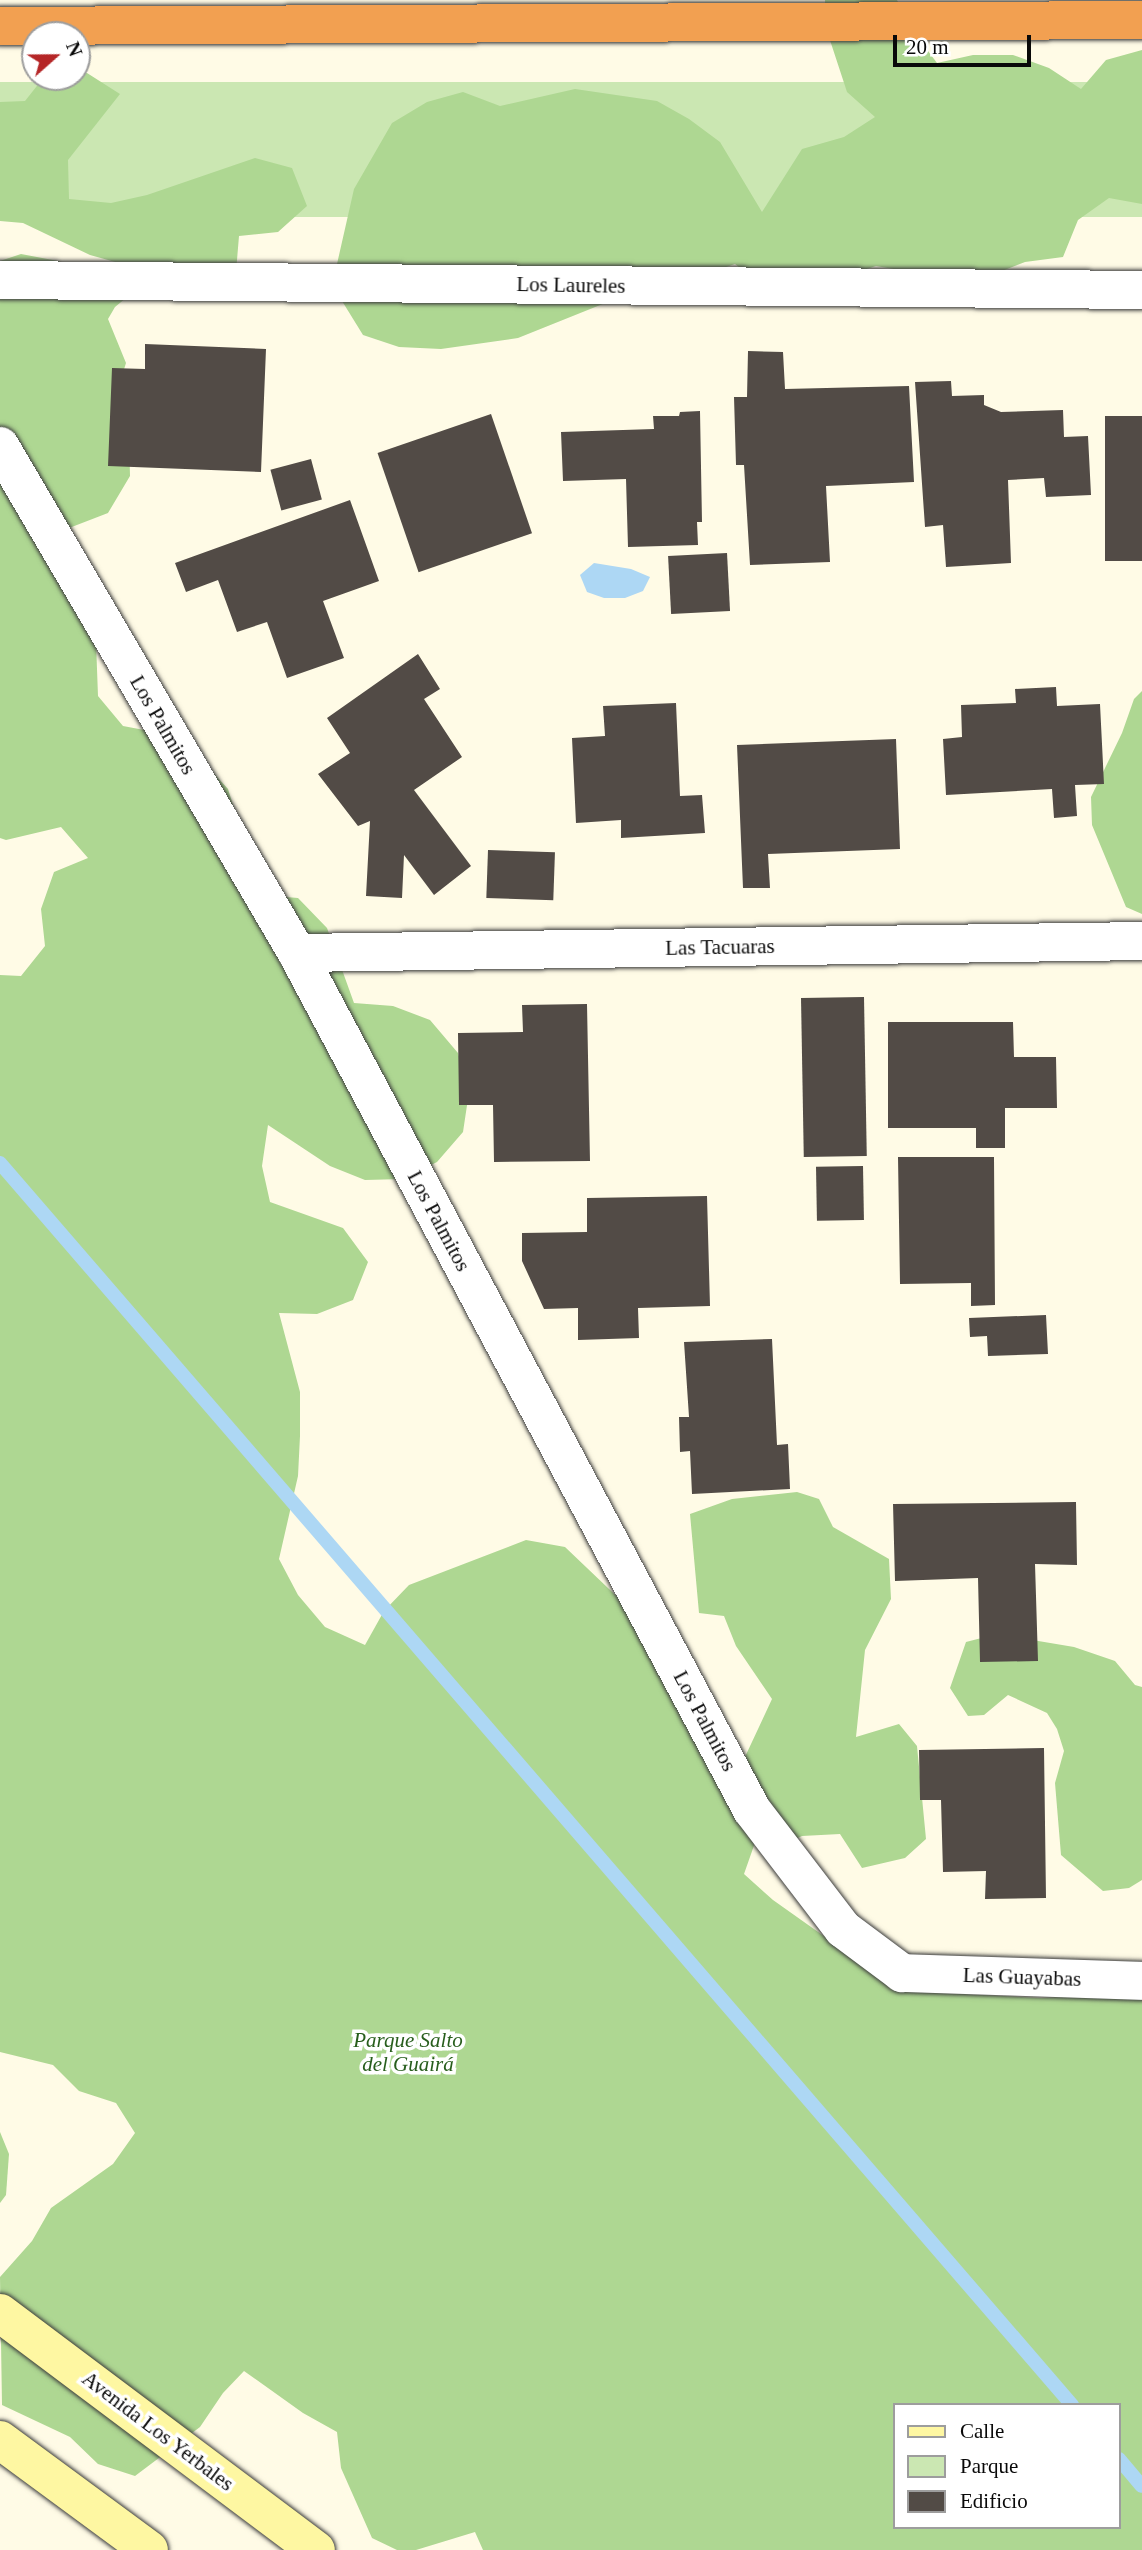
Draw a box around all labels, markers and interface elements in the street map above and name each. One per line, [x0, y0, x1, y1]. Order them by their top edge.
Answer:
north arrow [21, 21, 91, 91]
scale bar [897, 21, 1035, 65]
text: 20 m [906, 35, 949, 59]
text: N [62, 39, 86, 59]
street label: Los Laureles [516, 271, 626, 299]
street label: Los Palmitos [125, 671, 201, 779]
street label: Las Tacuaras [665, 933, 775, 961]
street label: Los Palmitos [402, 1166, 476, 1276]
street label: Los Palmitos [668, 1666, 742, 1776]
street label: Las Guayabas [962, 1962, 1082, 1992]
park label: Parque Salto del Guairá [353, 2027, 463, 2077]
street label: Avenida Los Yerbales [77, 2366, 239, 2496]
legend [894, 2403, 1121, 2529]
text: Calle [960, 2419, 1004, 2443]
text: Parque [960, 2454, 1018, 2478]
text: Edificio [960, 2489, 1028, 2513]

